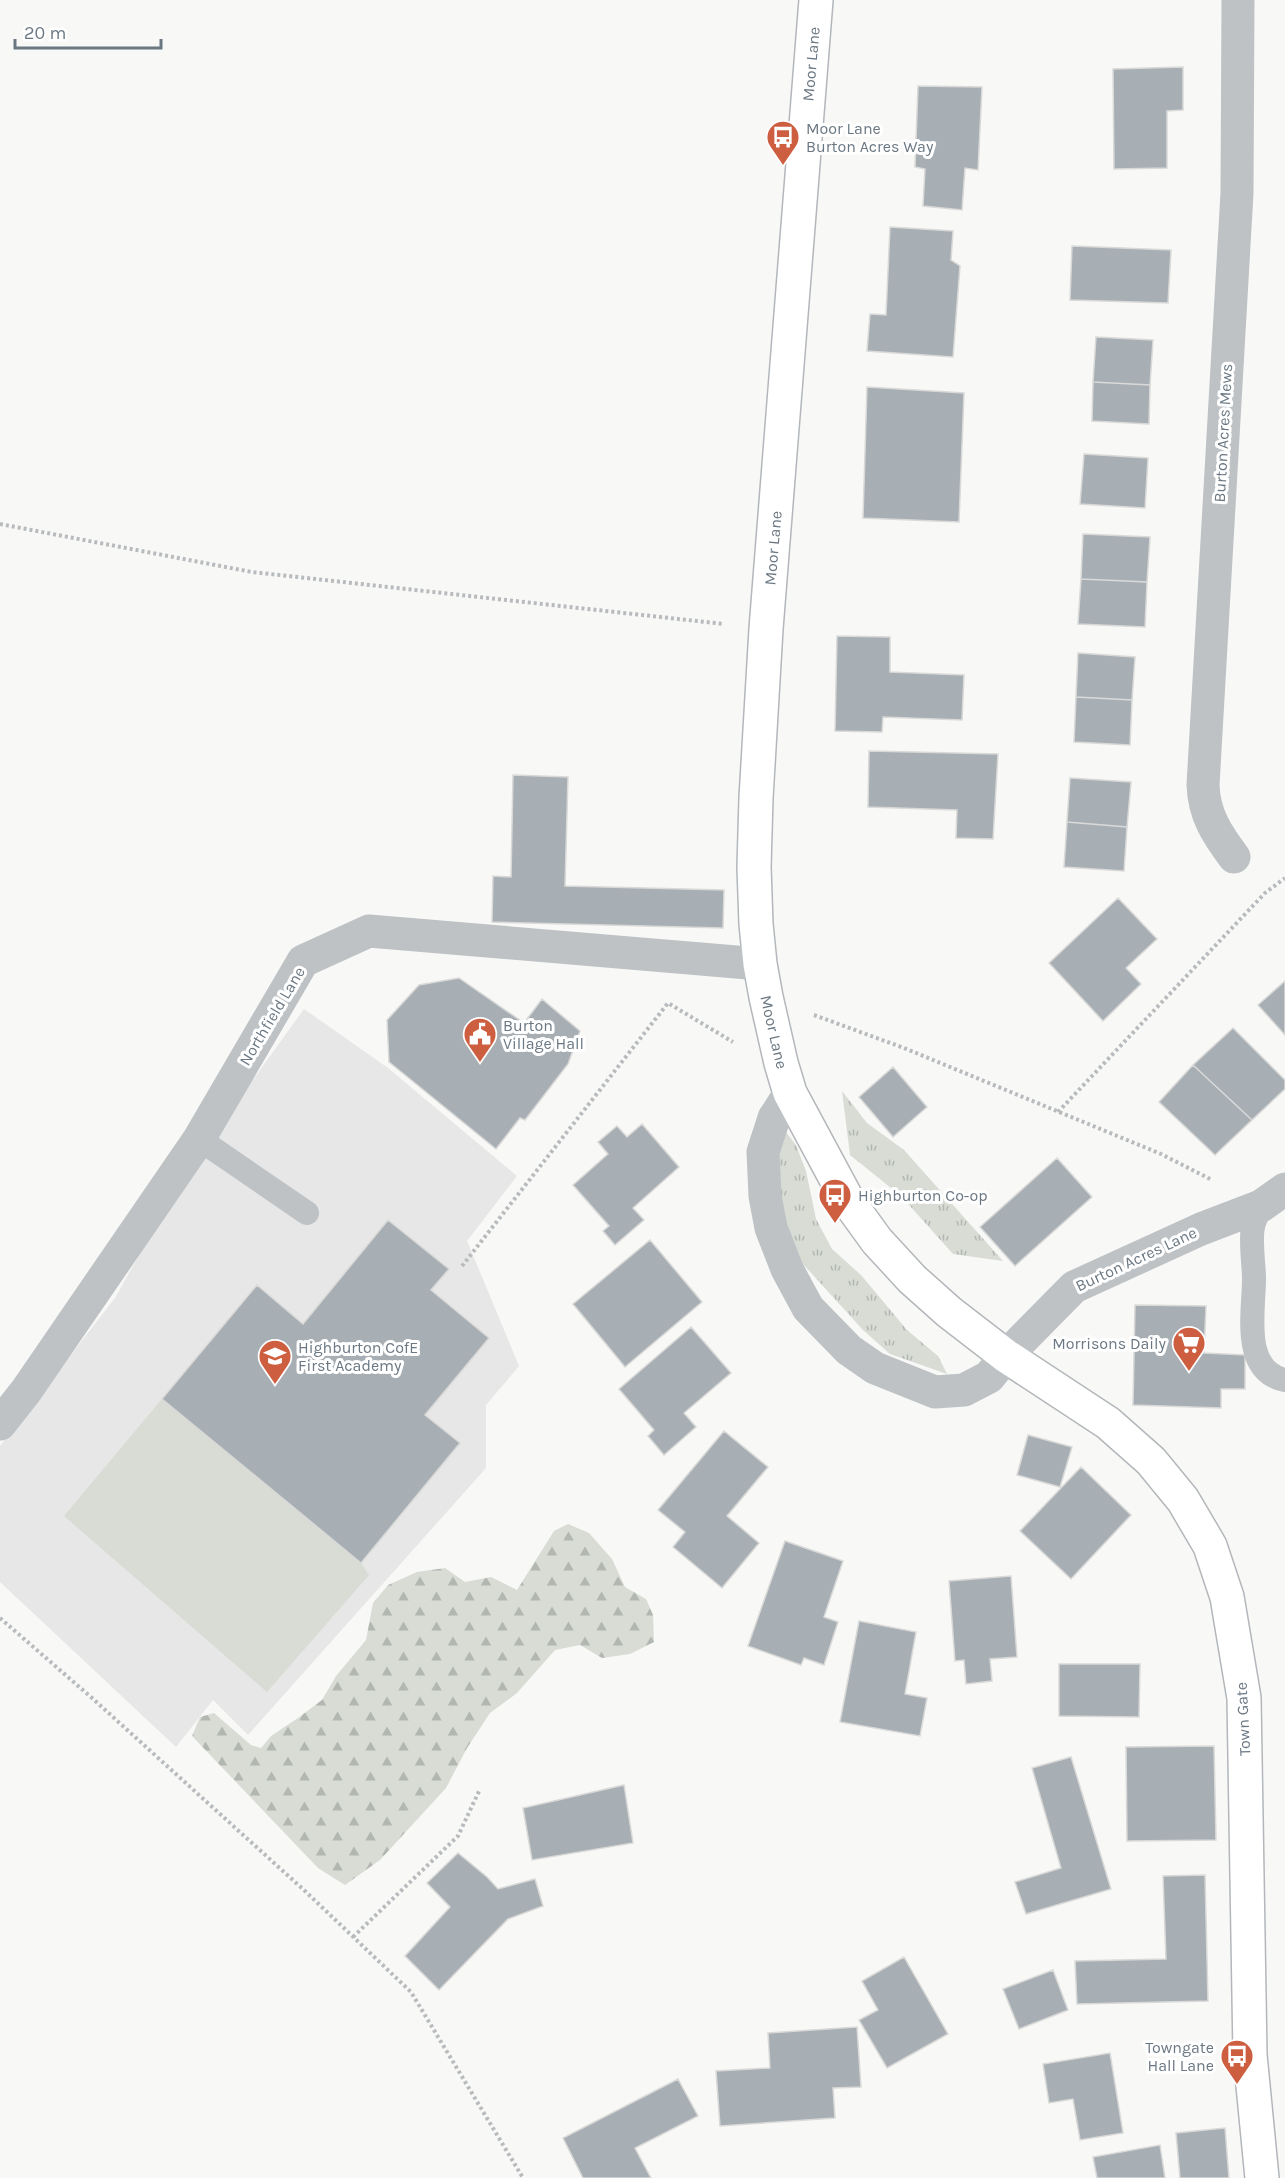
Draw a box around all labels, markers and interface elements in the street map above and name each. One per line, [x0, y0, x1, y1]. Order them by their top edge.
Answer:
scale bar [15, 12, 160, 50]
text: 20 m [24, 22, 66, 44]
street label: Moor Lane [798, 26, 824, 102]
bus stop icon: Moor Lane Burton Acres Way [765, 119, 801, 166]
place label: Moor Lane Burton Acres Way [806, 119, 934, 156]
street label: Burton Acres Mews [1210, 363, 1236, 503]
street label: Moor Lane [760, 510, 786, 586]
street label: Northfield Lane [235, 963, 309, 1069]
street label: Moor Lane [756, 993, 792, 1071]
public building icon: Burton Village Hall [462, 1016, 498, 1063]
place label: Burton Village Hall [503, 1016, 584, 1053]
bus stop icon: Highburton Co-op [817, 1177, 853, 1224]
place label: Highburton Co-op [858, 1186, 988, 1205]
street label: Burton Acres Lane [1072, 1223, 1200, 1295]
supermarket icon: Morrisons Daily [1171, 1325, 1207, 1372]
place label: Morrisons Daily [1052, 1334, 1167, 1353]
school or university icon: Highburton CofE First Academy [257, 1338, 293, 1385]
place label: Highburton CofE First Academy [298, 1338, 418, 1375]
street label: Town Gate [1232, 1682, 1254, 1756]
place label: Towngate Hall Lane [1145, 2038, 1214, 2075]
bus stop icon: Towngate Hall Lane [1219, 2038, 1255, 2085]

